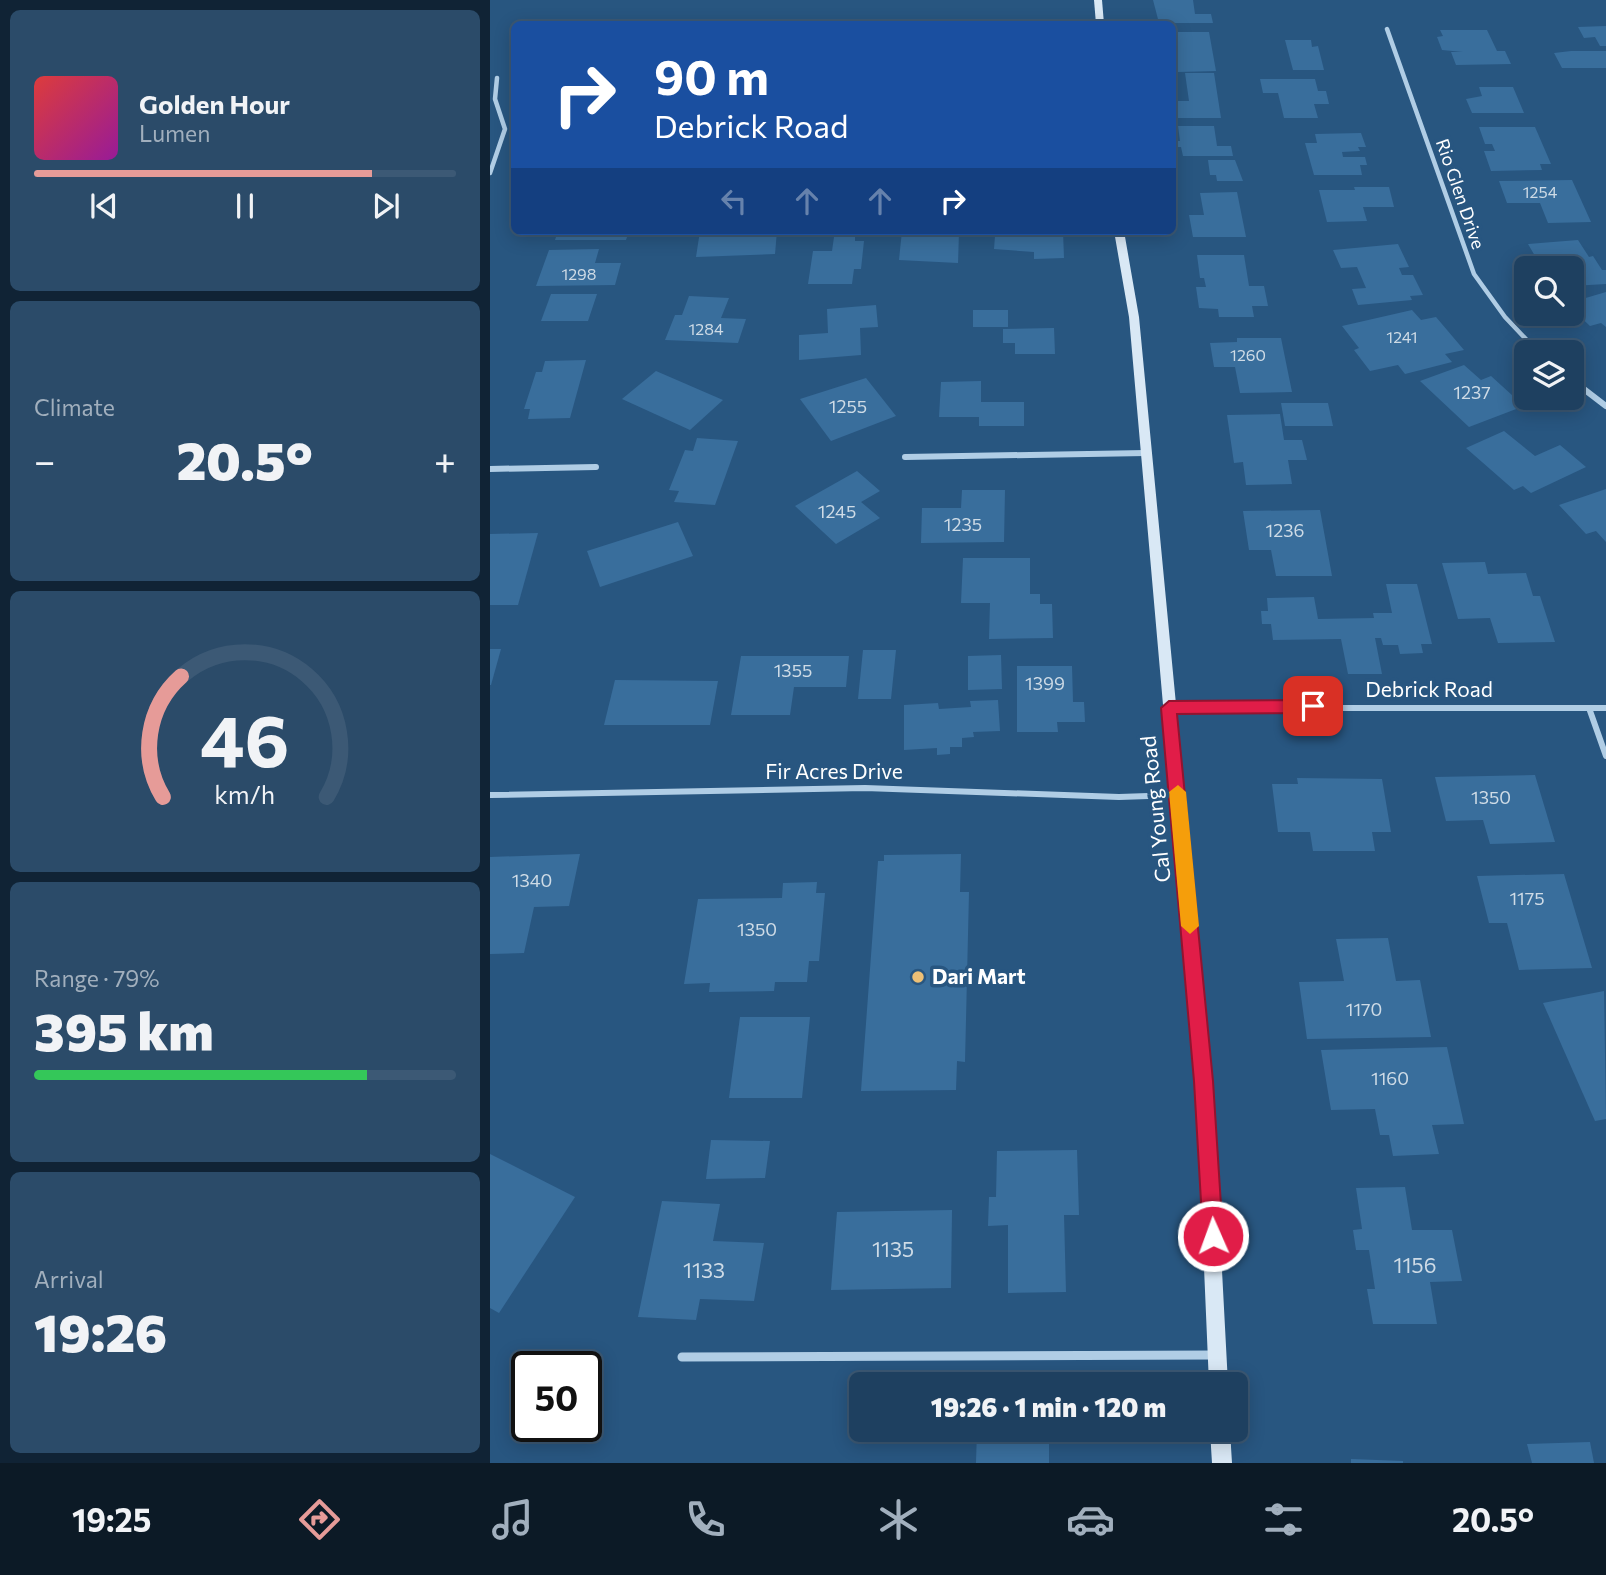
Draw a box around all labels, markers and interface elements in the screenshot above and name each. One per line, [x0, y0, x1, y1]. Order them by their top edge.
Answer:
text: 90 m [654, 45, 769, 105]
icon: right [539, 49, 630, 140]
text: Golden Hour [139, 88, 290, 119]
text: Debrick Road [654, 105, 848, 145]
text: Lumen [139, 119, 210, 147]
street label: Rio Glen Drive [1432, 136, 1490, 252]
icon: left [715, 182, 753, 220]
icon: ahead [788, 182, 826, 220]
icon: ahead [861, 182, 899, 220]
icon: right [934, 182, 972, 220]
house number: 1254 [1523, 182, 1558, 201]
icon: previous [85, 187, 123, 225]
icon: pause [226, 187, 264, 225]
icon: next [367, 187, 405, 225]
map controls [1514, 256, 1584, 410]
button: search [1514, 256, 1584, 326]
house number: 1298 [561, 264, 597, 283]
house number: 1284 [689, 319, 724, 338]
house number: 1241 [1386, 327, 1418, 346]
button: layers [1514, 340, 1584, 410]
house number: 1260 [1230, 345, 1266, 364]
house number: 1237 [1453, 381, 1491, 403]
text: Climate [34, 393, 115, 421]
house number: 1255 [829, 395, 867, 417]
text: 20.5° [176, 427, 313, 491]
text: − [34, 436, 56, 483]
text: + [434, 436, 456, 483]
house number: 1245 [818, 500, 856, 522]
house number: 1235 [944, 513, 982, 535]
house number: 1236 [1266, 519, 1304, 541]
house number: 1355 [774, 659, 812, 681]
house number: 1399 [1025, 672, 1065, 694]
pin [1283, 676, 1343, 736]
street label: Debrick Road [1365, 676, 1493, 701]
icon: arrive [1294, 687, 1332, 725]
text: 46 [200, 694, 290, 783]
street label: Cal Young Road [1134, 735, 1175, 884]
street label: Fir Acres Drive [765, 758, 903, 783]
text: km/h [215, 779, 275, 809]
house number: 1350 [1471, 786, 1511, 808]
house number: 1340 [512, 869, 552, 891]
house number: 1175 [1509, 887, 1545, 909]
house number: 1350 [737, 918, 777, 940]
place label: Dari Mart [932, 963, 1026, 988]
text: Range · 79% [34, 964, 159, 992]
marker: Dari Mart [910, 969, 926, 985]
text: 395 km [34, 998, 214, 1062]
house number: 1170 [1346, 998, 1382, 1020]
house number: 1160 [1371, 1067, 1409, 1089]
position arrow [1176, 1199, 1250, 1273]
house number: 1135 [872, 1236, 914, 1261]
house number: 1156 [1394, 1252, 1436, 1277]
house number: 1133 [683, 1257, 725, 1282]
text: Arrival [34, 1265, 104, 1293]
text: 19:26 [34, 1299, 167, 1363]
speed limit sign: 50 [511, 1351, 602, 1442]
text: 19:26 · 1 min · 120 m [931, 1391, 1166, 1422]
icon: directions [295, 1495, 344, 1544]
icon: music [488, 1495, 537, 1544]
icon: phone [681, 1495, 730, 1544]
icon: climate [874, 1495, 923, 1544]
icon: car [1066, 1495, 1115, 1544]
icon: filters [1259, 1495, 1308, 1544]
text: 19:25 [72, 1499, 151, 1539]
text: 20.5° [1452, 1499, 1534, 1539]

